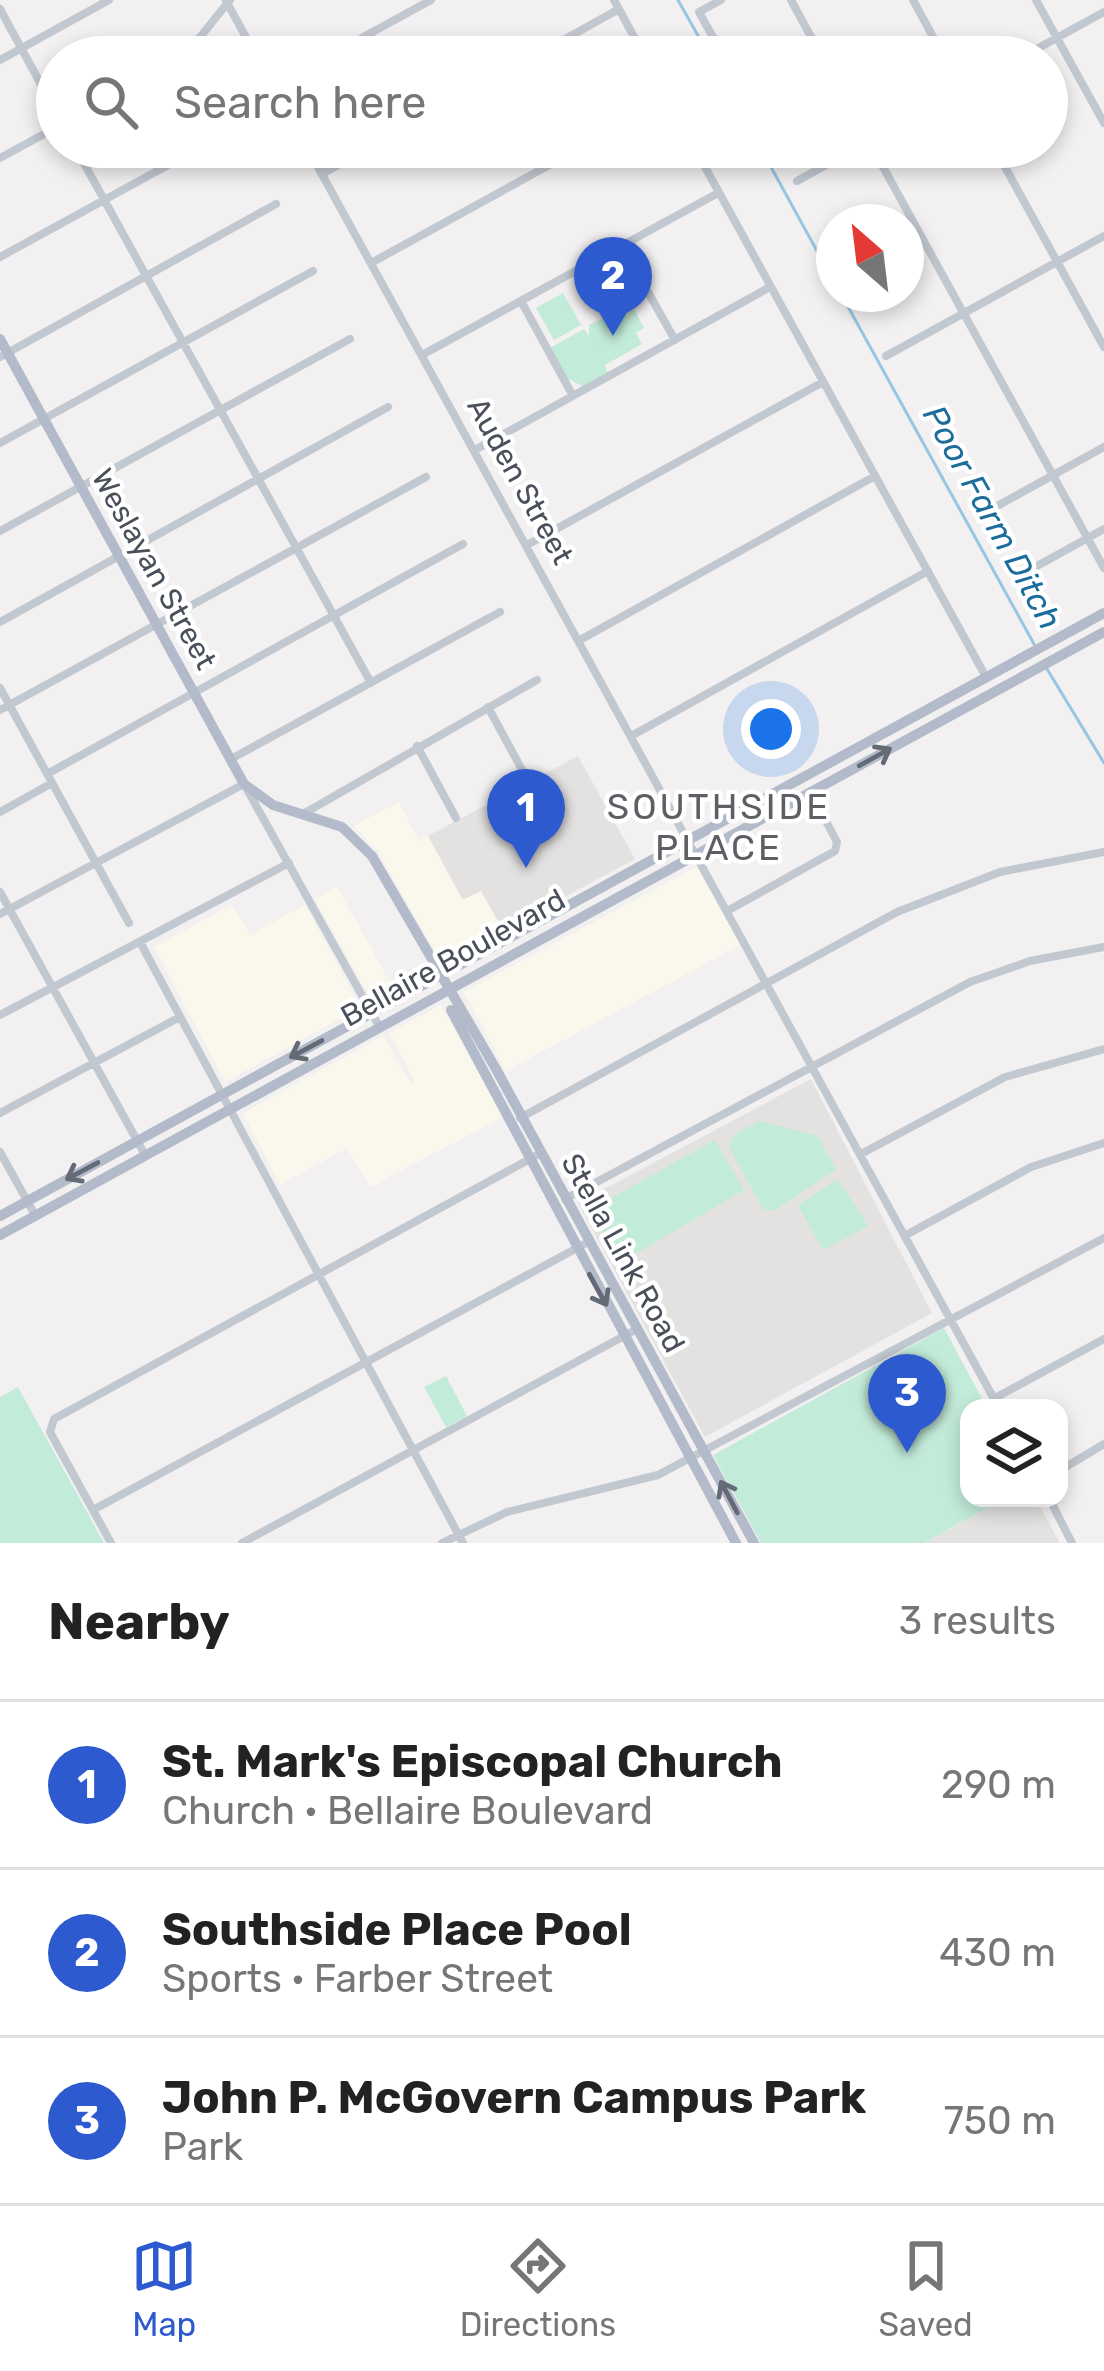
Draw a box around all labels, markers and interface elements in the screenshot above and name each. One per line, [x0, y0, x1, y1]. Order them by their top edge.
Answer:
search box [36, 36, 1068, 168]
icon: search [78, 69, 144, 135]
text: Search here [174, 76, 426, 129]
north arrow [816, 204, 924, 312]
pin: 2 [574, 237, 652, 336]
street label: Auden Street [459, 391, 581, 571]
water label: Poor Farm Ditch [915, 399, 1070, 636]
street label: Weslayan Street [84, 462, 224, 676]
your location [741, 699, 801, 759]
one-way arrow [856, 745, 891, 768]
pin: 1 [487, 769, 565, 868]
district label: SOUTHSIDE PLACE [607, 785, 831, 869]
street label: Bellaire Boulevard [335, 881, 571, 1035]
one-way arrow [289, 1038, 324, 1061]
street label: Stella Link Road [554, 1147, 692, 1359]
one-way arrow [65, 1160, 100, 1183]
one-way arrow [587, 1272, 610, 1307]
pin: 3 [868, 1354, 946, 1453]
map controls [960, 1399, 1068, 1507]
button: layers [960, 1399, 1068, 1507]
one-way arrow [717, 1480, 740, 1515]
text: Nearby [48, 1591, 230, 1652]
text: 3 results [899, 1598, 1056, 1644]
text: St. Mark's Episcopal Church [162, 1735, 782, 1788]
text: 1 [77, 1762, 97, 1808]
text: 290 m [941, 1762, 1056, 1808]
text: Church · Bellaire Boulevard [162, 1788, 653, 1834]
text: Southside Place Pool [162, 1903, 632, 1956]
text: 2 [74, 1930, 100, 1976]
text: 430 m [939, 1930, 1056, 1976]
text: Sports · Farber Street [162, 1956, 553, 2002]
text: John P. McGovern Campus Park [162, 2071, 866, 2124]
text: 3 [74, 2098, 100, 2144]
text: 750 m [944, 2098, 1056, 2144]
text: Park [162, 2124, 243, 2170]
tab: Map [131, 2233, 197, 2344]
tab: Directions [460, 2233, 616, 2344]
tab: Saved [879, 2233, 973, 2344]

